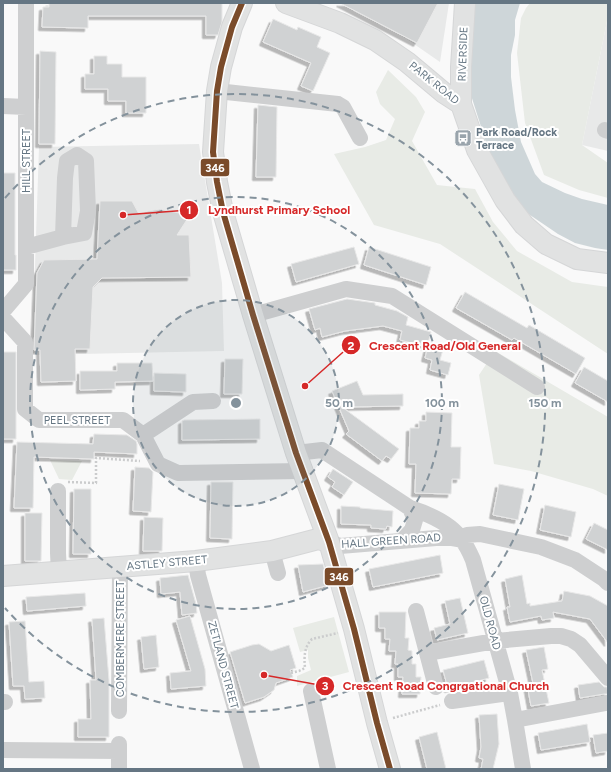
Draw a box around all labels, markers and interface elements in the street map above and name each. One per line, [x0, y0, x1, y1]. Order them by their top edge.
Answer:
street label: RIVERSIDE [456, 26, 470, 82]
street label: PARK ROAD [406, 59, 462, 107]
place label: Park Road/Rock Terrace [476, 126, 557, 152]
bus stop icon: Park Road/Rock Terrace [453, 128, 473, 148]
street label: HILL STREET [20, 129, 33, 193]
line badge: 346 [200, 158, 230, 177]
text: 346 [205, 162, 225, 175]
callout: Lyndhurst Primary School [179, 198, 358, 222]
text: 1 [186, 203, 192, 217]
text: Lyndhurst Primary School [208, 203, 350, 217]
callout: Crescent Road/Old General [341, 333, 529, 357]
text: 2 [348, 339, 355, 353]
text: Crescent Road/Old General [369, 339, 521, 353]
centre of rings [229, 396, 243, 410]
text: 50 m [325, 396, 353, 410]
text: 100 m [425, 396, 459, 410]
text: 150 m [528, 396, 562, 410]
street label: PEEL STREET [44, 414, 110, 427]
street label: HALL GREEN ROAD [341, 531, 442, 551]
street label: ASTLEY STREET [126, 553, 208, 573]
line badge: 346 [324, 567, 354, 586]
text: 346 [329, 571, 349, 584]
street label: COMBERMERE STREET [114, 581, 127, 697]
street label: OLD ROAD [477, 595, 504, 652]
street label: ZETLAND STREET [205, 620, 241, 710]
callout: Crescent Road Congrgational Church [315, 674, 557, 698]
text: 3 [322, 679, 329, 693]
text: Crescent Road Congrgational Church [343, 679, 549, 693]

